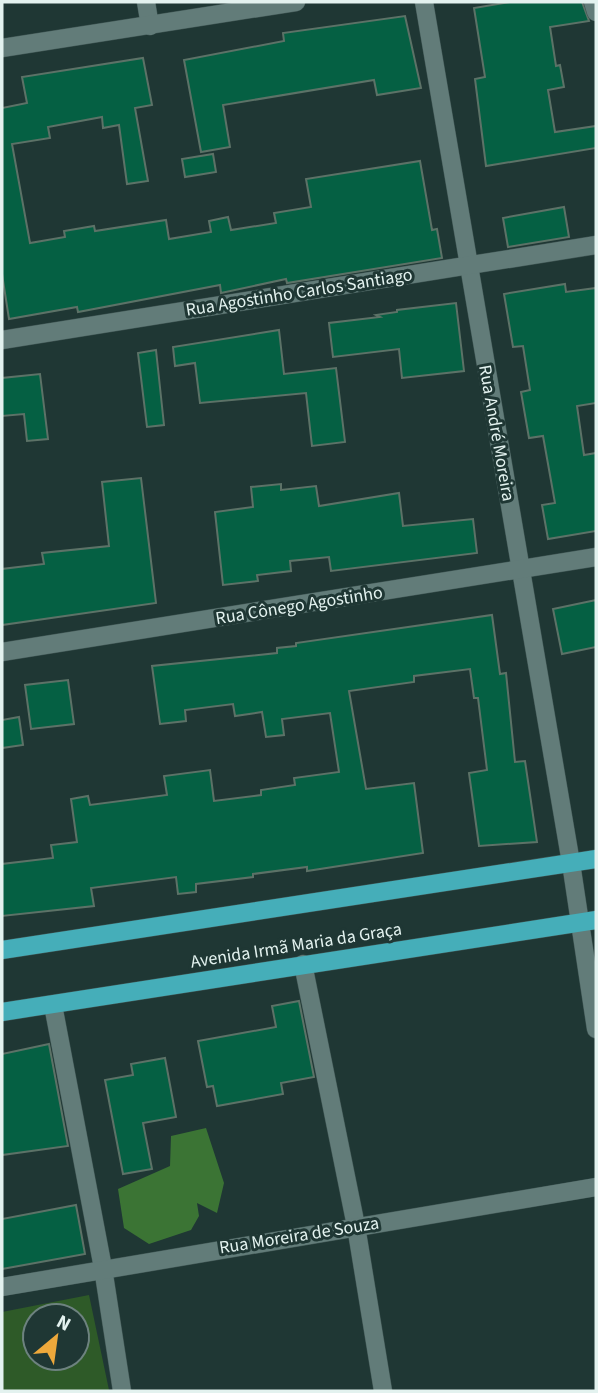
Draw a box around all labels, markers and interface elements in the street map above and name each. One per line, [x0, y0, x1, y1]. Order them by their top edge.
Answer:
street label: Rua Agostinho Carlos Santiago [184, 262, 414, 323]
street label: Rua André Moreira [472, 363, 521, 503]
street label: Rua Cônego Agostinho [214, 580, 384, 631]
street label: Avenida Irmã Maria da Graça [189, 916, 404, 975]
street label: Rua Moreira de Souza [217, 1211, 381, 1260]
north arrow [21, 1302, 91, 1372]
text: N [51, 1309, 76, 1338]

